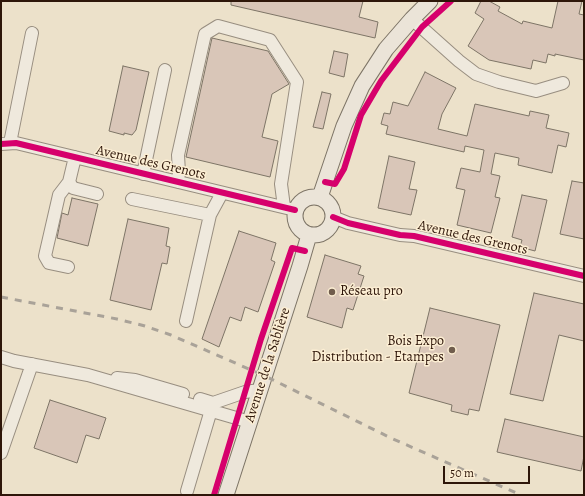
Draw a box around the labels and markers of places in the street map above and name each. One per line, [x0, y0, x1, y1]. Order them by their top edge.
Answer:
place label: Réseau pro [340, 284, 403, 300]
marker: Réseau pro [327, 287, 337, 297]
place label: Bois Expo Distribution - Etampes [312, 334, 444, 366]
marker: Bois Expo Distribution - Etampes [447, 345, 457, 355]

